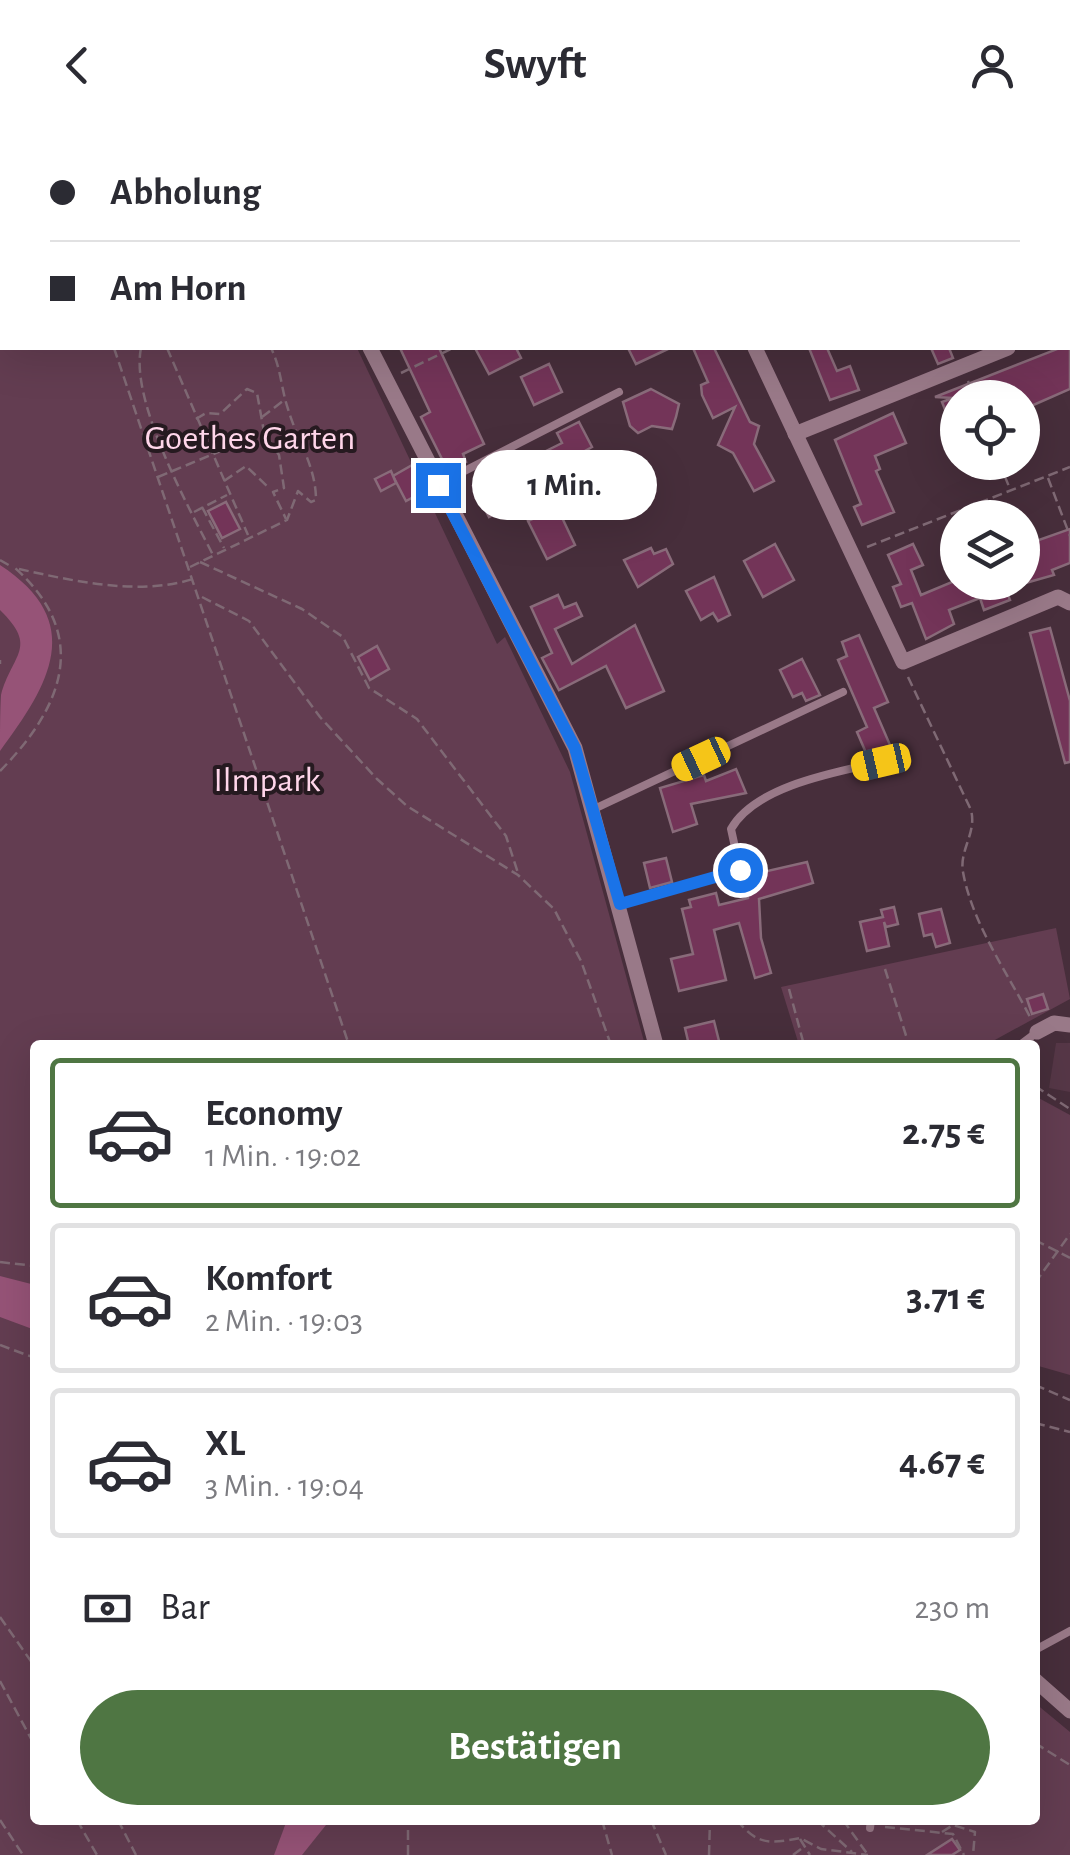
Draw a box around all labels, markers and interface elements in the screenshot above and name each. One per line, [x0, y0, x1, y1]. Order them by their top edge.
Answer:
icon: back [50, 38, 105, 93]
icon: person [965, 38, 1020, 93]
text: Swyft [483, 42, 587, 87]
text: Abholung [110, 174, 261, 212]
text: Am Horn [110, 270, 247, 308]
map controls [940, 380, 1040, 600]
button: locate [940, 380, 1040, 480]
park label: Goethes Garten [145, 421, 355, 456]
callout: 1 Min. [473, 450, 658, 520]
route end [416, 463, 461, 508]
text: 1 Min. [527, 469, 602, 501]
button: layers [940, 500, 1040, 600]
car [667, 733, 735, 785]
car [848, 741, 914, 783]
park label: Ilmpark [214, 763, 320, 798]
route start [718, 848, 763, 893]
icon: car [85, 1088, 175, 1178]
text: Economy [205, 1095, 343, 1133]
text: 2.75 € [902, 1114, 985, 1152]
text: 1 Min. · 19:02 [205, 1140, 361, 1172]
icon: car [85, 1253, 175, 1343]
text: Komfort [205, 1260, 332, 1298]
text: 3.71 € [906, 1279, 985, 1317]
text: 2 Min. · 19:03 [205, 1305, 363, 1337]
icon: car [85, 1418, 175, 1508]
text: XL [205, 1425, 245, 1463]
text: 4.67 € [899, 1444, 985, 1482]
text: 3 Min. · 19:04 [205, 1470, 364, 1502]
icon: cash [80, 1581, 135, 1636]
text: Bar [160, 1589, 210, 1627]
text: 230 m [914, 1592, 990, 1624]
button: Bestätigen [80, 1690, 990, 1805]

